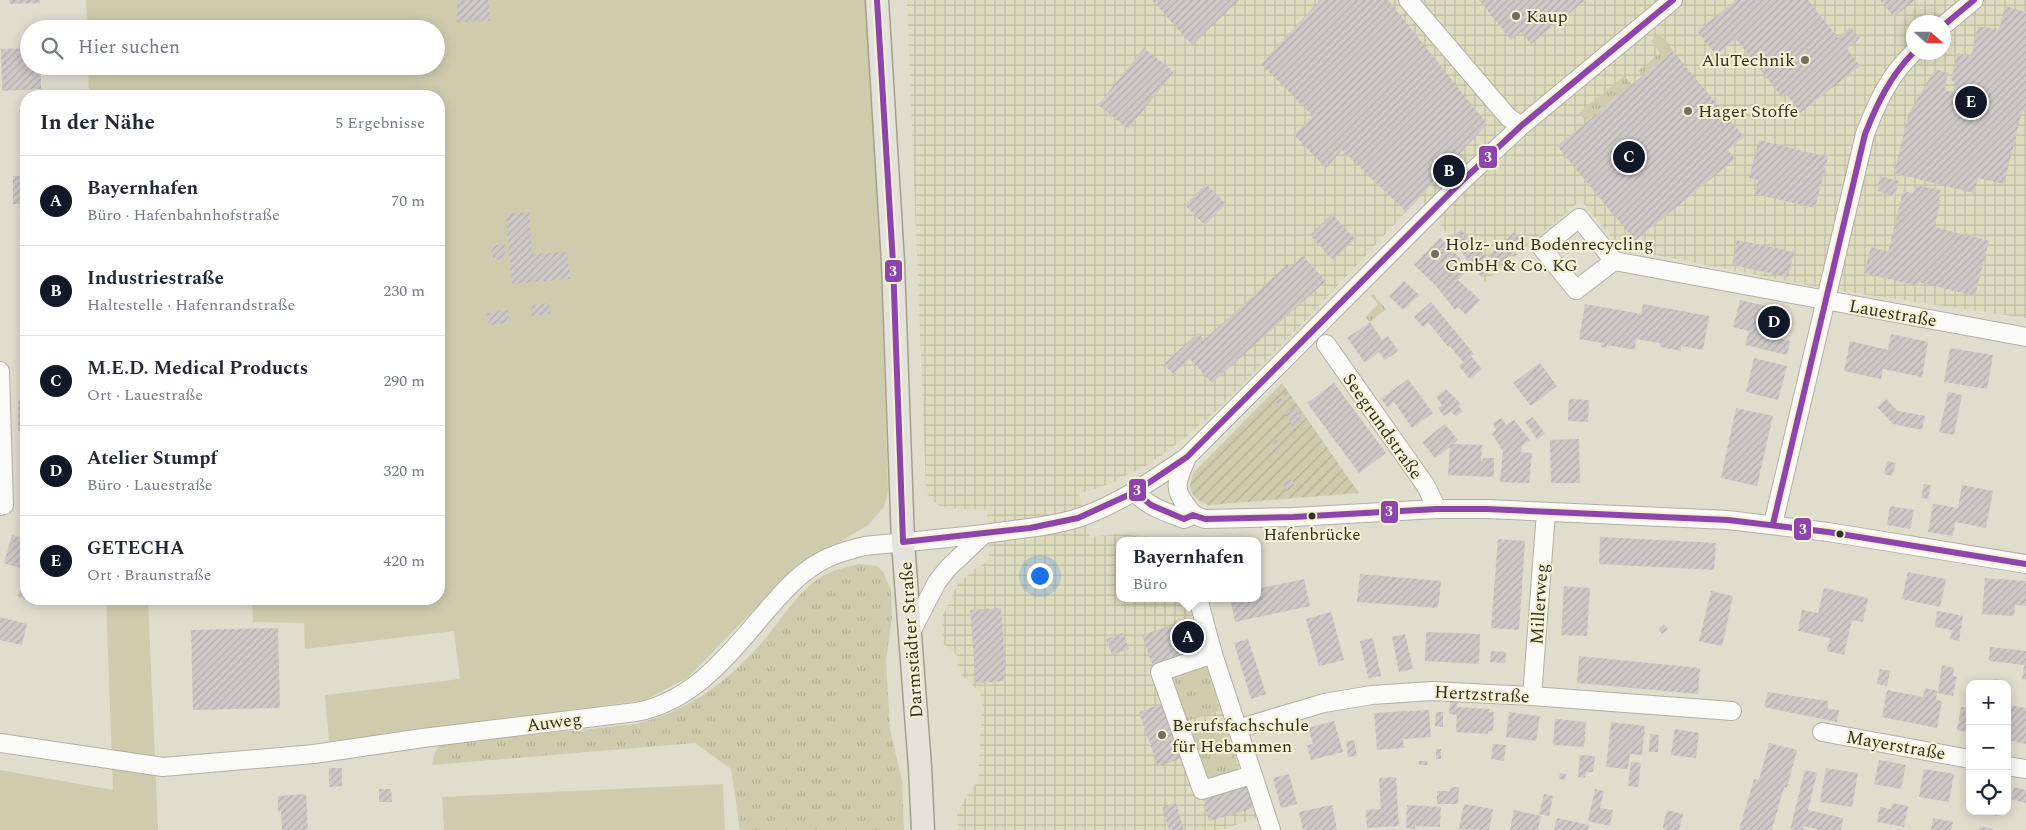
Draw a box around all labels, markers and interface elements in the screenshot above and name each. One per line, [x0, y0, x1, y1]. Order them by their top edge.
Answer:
place label: Kaup [1526, 3, 1568, 30]
marker: Kaup [1510, 10, 1522, 22]
north arrow [1906, 15, 1951, 60]
search box [20, 20, 445, 75]
text: Hier suchen [78, 33, 180, 62]
icon: search [38, 34, 66, 62]
place label: AluTechnik [1701, 47, 1795, 74]
marker: AluTechnik [1799, 54, 1811, 66]
pin: E [1955, 83, 1987, 121]
place label: Hager Stoffe [1698, 98, 1798, 125]
marker: Hager Stoffe [1682, 105, 1694, 117]
text: In der Nähe [40, 107, 155, 139]
text: 5 Ergebnisse [335, 111, 425, 135]
pin: C [1613, 138, 1645, 176]
line badge: 3 [1478, 145, 1498, 169]
text: 3 [1484, 147, 1492, 168]
pin: B [1433, 152, 1465, 190]
text: Bayernhafen [87, 174, 198, 203]
text: A [50, 189, 62, 213]
text: 70 m [391, 189, 425, 213]
text: Büro · Hafenbahnhofstraße [87, 203, 280, 227]
place label: Holz- und Bodenrecycling GmbH & Co. KG [1445, 231, 1654, 279]
marker: Holz- und Bodenrecycling GmbH & Co. KG [1429, 248, 1441, 260]
line badge: 3 [884, 259, 903, 283]
text: 3 [889, 261, 897, 282]
text: Industriestraße [87, 264, 224, 293]
text: B [50, 279, 62, 303]
text: 230 m [383, 279, 425, 303]
street label: Lauestraße [1847, 292, 1939, 335]
text: Haltestelle · Hafenrandstraße [87, 293, 295, 317]
pin: D [1758, 303, 1790, 341]
text: M.E.D. Medical Products [87, 354, 308, 383]
street label: Seegrundstraße [1336, 368, 1429, 485]
text: C [50, 369, 62, 393]
text: 290 m [383, 369, 425, 393]
text: Ort · Lauestraße [87, 383, 203, 407]
text: Atelier Stumpf [87, 444, 217, 473]
text: D [50, 459, 62, 483]
text: 320 m [383, 459, 425, 483]
text: Büro · Lauestraße [87, 473, 212, 497]
line badge: 3 [1128, 478, 1147, 502]
text: 3 [1133, 480, 1141, 501]
line badge: 3 [1380, 500, 1399, 524]
text: 3 [1385, 501, 1393, 522]
marker: Hafenbrücke [1307, 511, 1317, 521]
line badge: 3 [1793, 517, 1812, 541]
text: 3 [1799, 519, 1807, 540]
place label: Hafenbrücke [1263, 522, 1361, 548]
unlabelled marker [1835, 529, 1845, 539]
text: GETECHA [87, 534, 185, 563]
popup [1116, 537, 1261, 602]
text: Bayernhafen [1133, 543, 1244, 572]
text: E [51, 549, 61, 573]
text: 420 m [383, 549, 425, 573]
street label: Darmstädter Straße [893, 561, 930, 719]
street label: Millerweg [1523, 562, 1556, 646]
text: Ort · Braunstraße [87, 563, 211, 587]
your location [1027, 563, 1053, 589]
text: Büro [1133, 572, 1167, 596]
pin: A [1172, 618, 1204, 656]
street label: Hertzstraße [1434, 679, 1530, 710]
map controls [1966, 680, 2011, 815]
button: + [1966, 680, 2011, 725]
street label: Auweg [525, 706, 583, 739]
place label: Berufsfachschule für Hebammen [1172, 712, 1309, 760]
street label: Mayerstraße [1844, 723, 1948, 767]
button: − [1966, 725, 2011, 770]
marker: Berufsfachschule für Hebammen [1156, 729, 1168, 741]
button: locate [1966, 770, 2011, 815]

